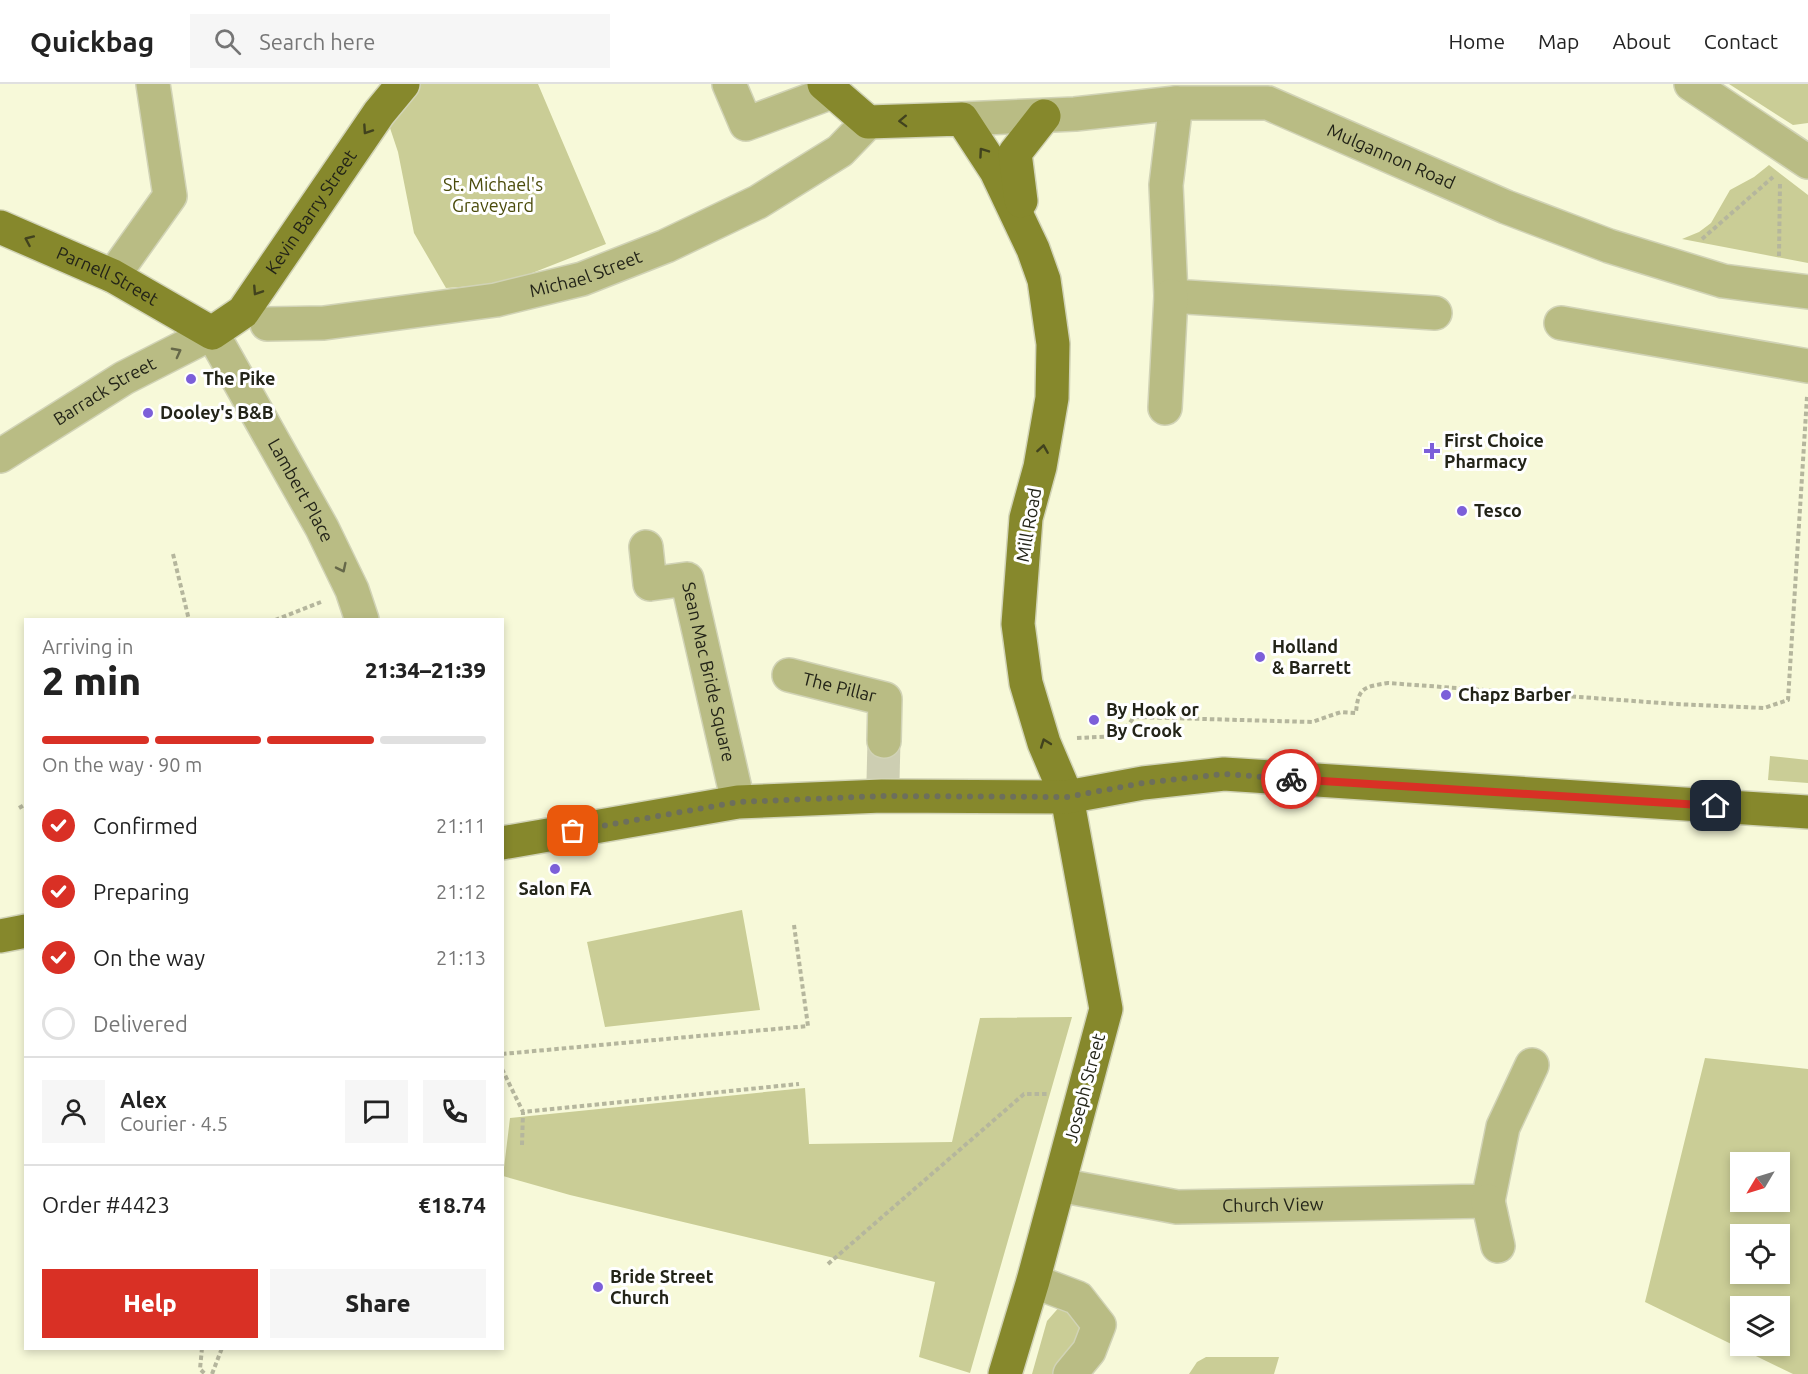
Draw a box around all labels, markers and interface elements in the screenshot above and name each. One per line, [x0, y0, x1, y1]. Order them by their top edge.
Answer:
search box [190, 14, 610, 68]
icon: search [211, 25, 244, 58]
text: Quickbag [30, 26, 154, 57]
text: Search here [259, 29, 375, 54]
text: Home [1448, 29, 1505, 53]
text: Map [1538, 29, 1579, 53]
text: About [1612, 29, 1671, 53]
text: Contact [1704, 29, 1778, 53]
one-way arrow [899, 114, 908, 127]
street label: Mulgannon Road [1325, 119, 1458, 193]
one-way arrow [363, 124, 374, 135]
street label: Kevin Barry Street [261, 145, 360, 277]
one-way arrow [979, 147, 990, 158]
park label: St. Michael's Graveyard [443, 174, 543, 215]
one-way arrow [25, 235, 36, 247]
street label: Parnell Street [54, 242, 162, 309]
street label: Michael Street [527, 246, 644, 300]
one-way arrow [253, 284, 264, 295]
one-way arrow [170, 348, 181, 359]
street label: Barrack Street [49, 353, 159, 429]
place label: The Pike [203, 368, 275, 388]
marker: The Pike [184, 372, 198, 386]
place label: Dooley's B&B [160, 402, 274, 422]
marker: Dooley's B&B [141, 406, 155, 420]
place label: First Choice Pharmacy [1444, 430, 1544, 471]
street label: Lambert Place [265, 435, 338, 545]
one-way arrow [1036, 444, 1048, 453]
marker: First Choice Pharmacy [1425, 444, 1439, 458]
street label: Mill Road [1012, 486, 1044, 564]
place label: Tesco [1474, 500, 1522, 520]
marker: Tesco [1455, 504, 1469, 518]
one-way arrow [334, 562, 346, 573]
street label: Sean Mac Bride Square [679, 580, 740, 764]
text: Arriving in [42, 635, 133, 658]
place label: Holland & Barrett [1272, 636, 1351, 677]
marker: Holland & Barrett [1253, 650, 1267, 664]
text: 21:34–21:39 [365, 657, 486, 682]
text: 2 min [42, 659, 141, 702]
street label: The Pillar [801, 668, 879, 705]
place label: Chapz Barber [1458, 684, 1572, 704]
marker: Chapz Barber [1439, 688, 1453, 702]
place label: By Hook or By Crook [1106, 699, 1200, 740]
marker: By Hook or By Crook [1087, 713, 1101, 727]
one-way arrow [1040, 738, 1052, 749]
courier [1261, 749, 1321, 809]
text: On the way · 90 m [42, 753, 202, 776]
icon: bike [1275, 763, 1308, 796]
pin [1690, 780, 1741, 831]
icon: home [1699, 789, 1732, 822]
pin [547, 805, 598, 856]
icon: check [42, 809, 75, 842]
text: Confirmed [93, 813, 198, 838]
text: 21:11 [436, 814, 486, 837]
icon: bag [556, 814, 589, 847]
marker: Salon FA [548, 862, 562, 876]
icon: check [42, 875, 75, 908]
place label: Salon FA [518, 878, 592, 898]
text: Preparing [93, 879, 190, 904]
text: 21:12 [436, 880, 486, 903]
icon: check [42, 941, 75, 974]
text: On the way [93, 945, 205, 970]
text: 21:13 [436, 946, 486, 969]
text: Delivered [93, 1011, 188, 1036]
street label: Joseph Street [1060, 1031, 1108, 1145]
button: person [42, 1080, 105, 1143]
button: chat [345, 1080, 408, 1143]
button: phone [423, 1080, 486, 1143]
text: Alex [120, 1087, 167, 1112]
text: Courier · 4.5 [120, 1112, 228, 1135]
north arrow [1730, 1152, 1790, 1212]
map controls [1730, 1152, 1790, 1356]
text: Order #4423 [42, 1192, 170, 1217]
text: €18.74 [419, 1192, 486, 1217]
street label: Church View [1222, 1193, 1324, 1215]
button: locate [1730, 1224, 1790, 1284]
place label: Bride Street Church [610, 1266, 714, 1307]
button: Help [42, 1269, 258, 1338]
button: Share [270, 1269, 486, 1338]
marker: Bride Street Church [591, 1280, 605, 1294]
button: layers [1730, 1296, 1790, 1356]

